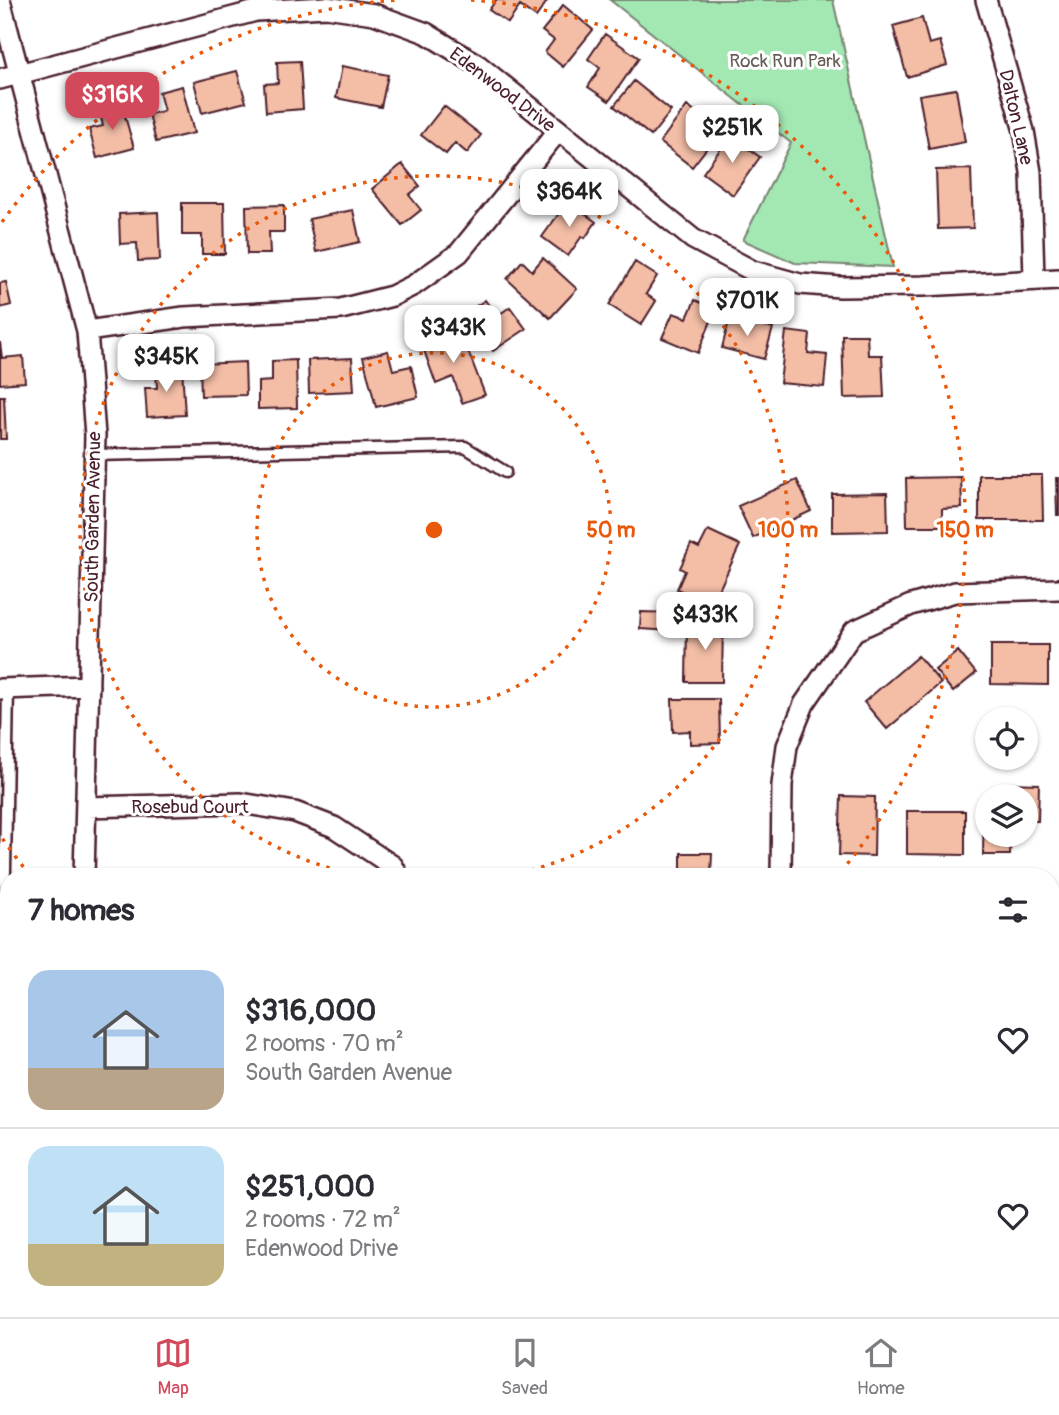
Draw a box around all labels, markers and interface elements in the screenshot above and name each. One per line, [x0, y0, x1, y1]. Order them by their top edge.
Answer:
street label: Edenwood Drive [445, 42, 561, 138]
park label: Rock Run Park [729, 49, 841, 73]
street label: Dalton Lane [993, 67, 1039, 168]
pin: $316K [63, 72, 161, 132]
text: $316K [81, 80, 143, 109]
pin: $251K [683, 106, 781, 165]
text: $251K [702, 113, 762, 142]
pin: $364K [520, 170, 618, 229]
text: $364K [536, 177, 602, 206]
pin: $701K [698, 278, 796, 338]
text: $701K [715, 286, 779, 315]
pin: $343K [404, 306, 502, 365]
text: $343K [420, 313, 486, 342]
pin: $345K [117, 334, 215, 394]
text: $345K [134, 342, 198, 371]
street label: South Garden Avenue [80, 431, 107, 603]
text: 50 m [587, 517, 636, 544]
text: 100 m [758, 517, 818, 544]
text: 150 m [936, 517, 994, 544]
centre of rings [422, 518, 446, 542]
pin: $433K [656, 592, 754, 652]
text: $433K [672, 600, 738, 629]
map controls [975, 707, 1038, 847]
button: locate [975, 707, 1038, 770]
button: layers [975, 784, 1038, 847]
street label: Rosebud Court [131, 795, 249, 819]
icon: filters [994, 891, 1032, 929]
text: 7 homes [28, 892, 135, 929]
text: $316,000 [245, 992, 376, 1029]
icon: home [84, 998, 168, 1082]
icon: heart [994, 1021, 1032, 1059]
text: 2 rooms · 70 m² [245, 1029, 404, 1058]
text: South Garden Avenue [245, 1058, 452, 1087]
text: $251,000 [245, 1168, 375, 1205]
icon: home [84, 1174, 168, 1258]
icon: heart [994, 1197, 1032, 1235]
text: 2 rooms · 72 m² [245, 1205, 401, 1234]
text: Edenwood Drive [245, 1234, 398, 1263]
tab: Map [154, 1334, 192, 1400]
tab: Saved [501, 1334, 548, 1400]
tab: Home [857, 1334, 905, 1400]

